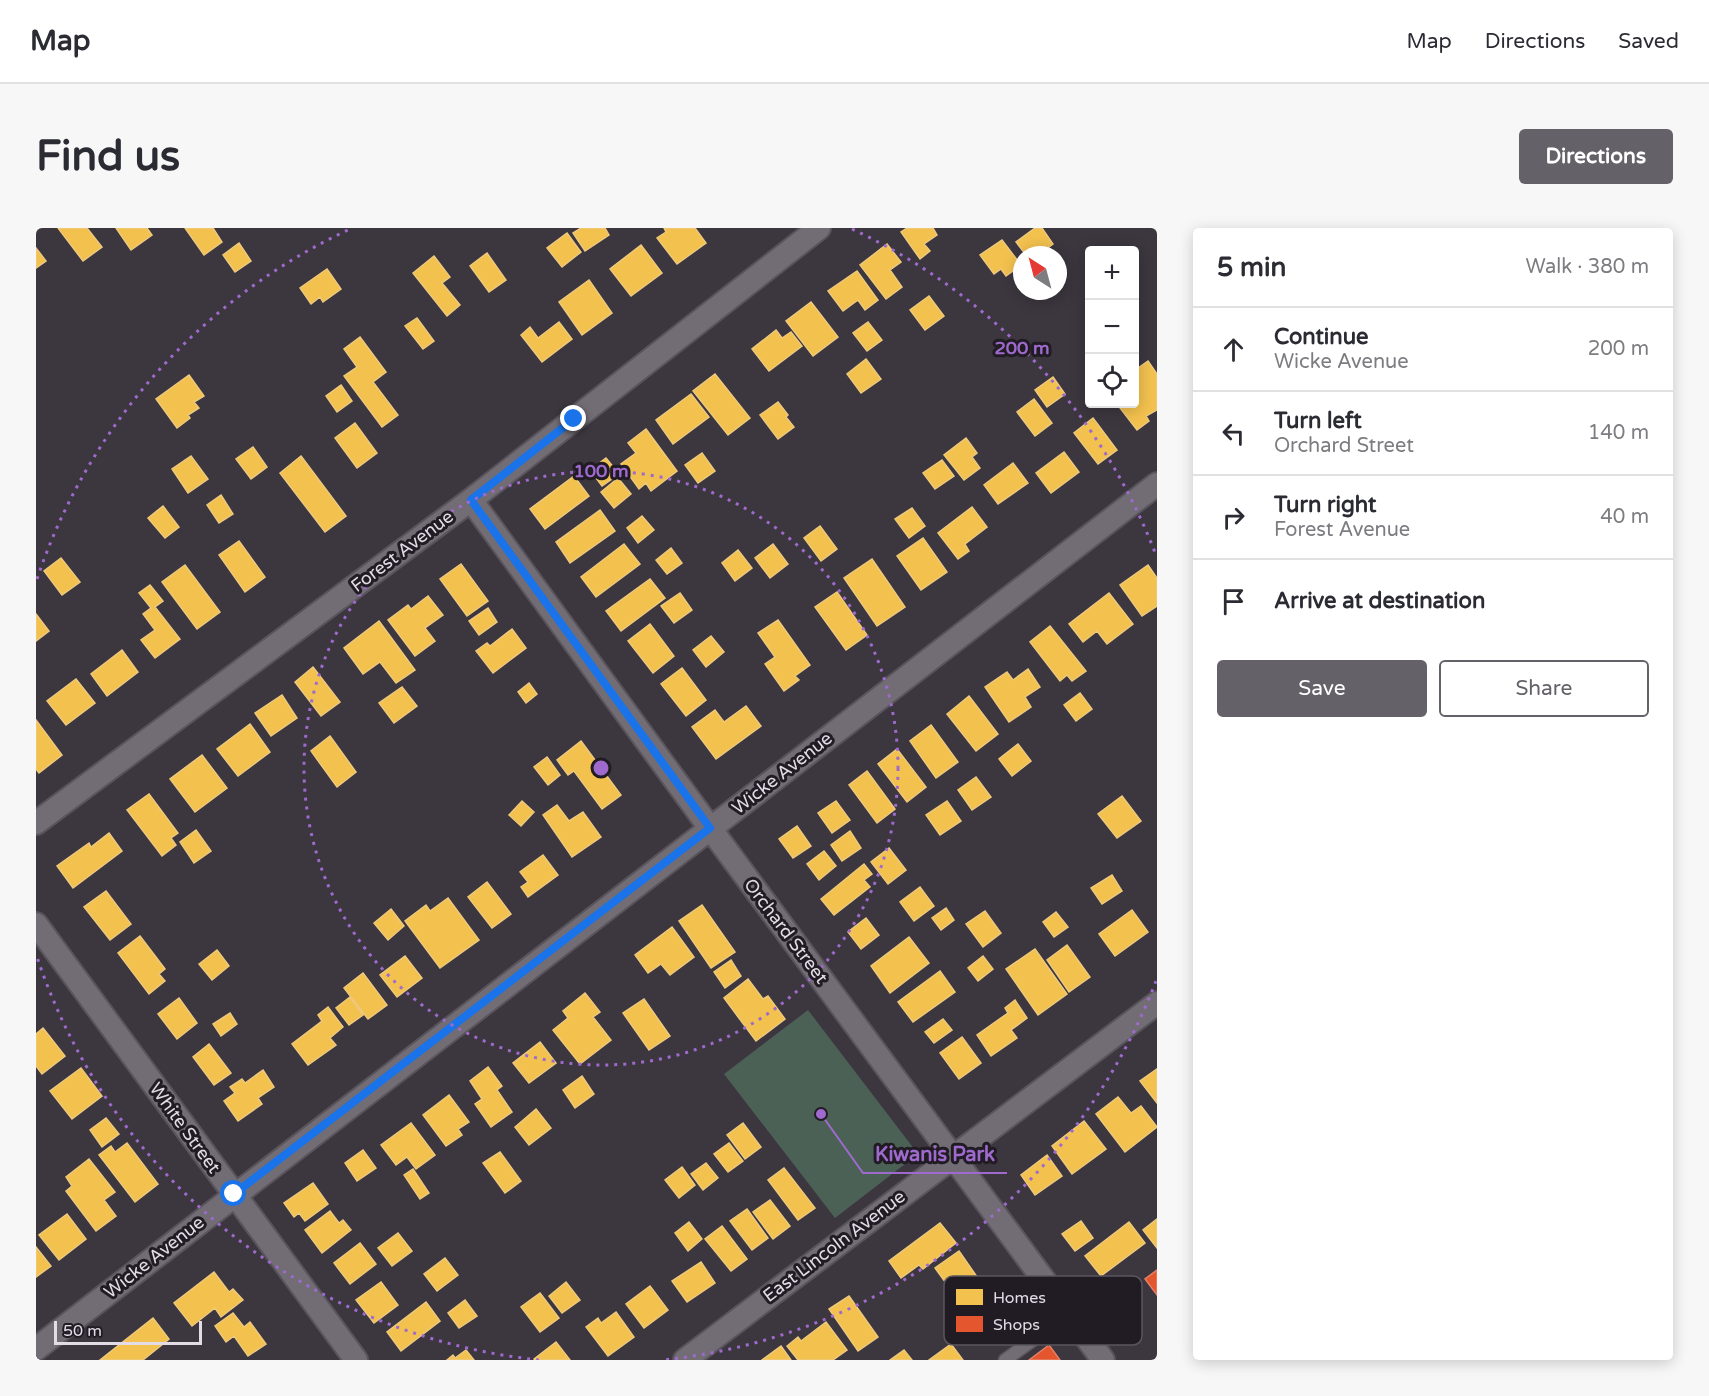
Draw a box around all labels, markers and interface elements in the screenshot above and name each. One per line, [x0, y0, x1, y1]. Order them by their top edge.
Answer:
text: Map [30, 24, 90, 58]
text: Map [1406, 29, 1452, 54]
text: Directions [1485, 29, 1585, 54]
text: Saved [1618, 29, 1679, 54]
button: Directions [1519, 129, 1673, 184]
text: Find us [36, 131, 180, 182]
north arrow [1013, 246, 1067, 300]
map controls [1085, 246, 1139, 408]
button: + [1085, 246, 1139, 300]
text: 5 min [1217, 252, 1286, 283]
text: Walk · 380 m [1526, 255, 1649, 279]
button: − [1085, 300, 1139, 354]
text: Continue [1274, 324, 1369, 350]
icon: ahead [1217, 333, 1250, 366]
text: 200 m [994, 337, 1050, 359]
text: 200 m [1588, 337, 1649, 361]
text: Wicke Avenue [1274, 350, 1408, 374]
button: locate [1085, 354, 1139, 408]
route end [560, 405, 586, 431]
text: Turn left [1274, 408, 1362, 434]
icon: left [1217, 417, 1250, 450]
text: 140 m [1588, 421, 1649, 445]
text: Orchard Street [1274, 434, 1414, 458]
text: 100 m [573, 460, 629, 482]
text: Turn right [1274, 492, 1376, 518]
icon: right [1217, 501, 1250, 534]
street label: Forest Avenue [346, 505, 458, 597]
text: 40 m [1600, 505, 1649, 529]
text: Forest Avenue [1274, 518, 1410, 542]
icon: arrive [1217, 585, 1250, 618]
text: Arrive at destination [1274, 588, 1485, 614]
button: Save [1217, 660, 1427, 717]
button: Share [1439, 660, 1649, 717]
street label: Wicke Avenue [728, 727, 836, 819]
centre of rings [591, 758, 611, 778]
street label: Orchard Street [739, 874, 833, 988]
street label: White Street [145, 1078, 225, 1178]
callout: Kiwanis Park [863, 1135, 1007, 1173]
text: Kiwanis Park [875, 1143, 995, 1167]
route start [220, 1180, 246, 1206]
street label: East Lincoln Avenue [759, 1185, 909, 1307]
street label: Wicke Avenue [100, 1211, 208, 1303]
legend [944, 1276, 1142, 1345]
text: Homes [993, 1288, 1046, 1308]
text: Shops [993, 1315, 1040, 1335]
scale bar [54, 1318, 202, 1346]
text: 50 m [63, 1321, 102, 1341]

